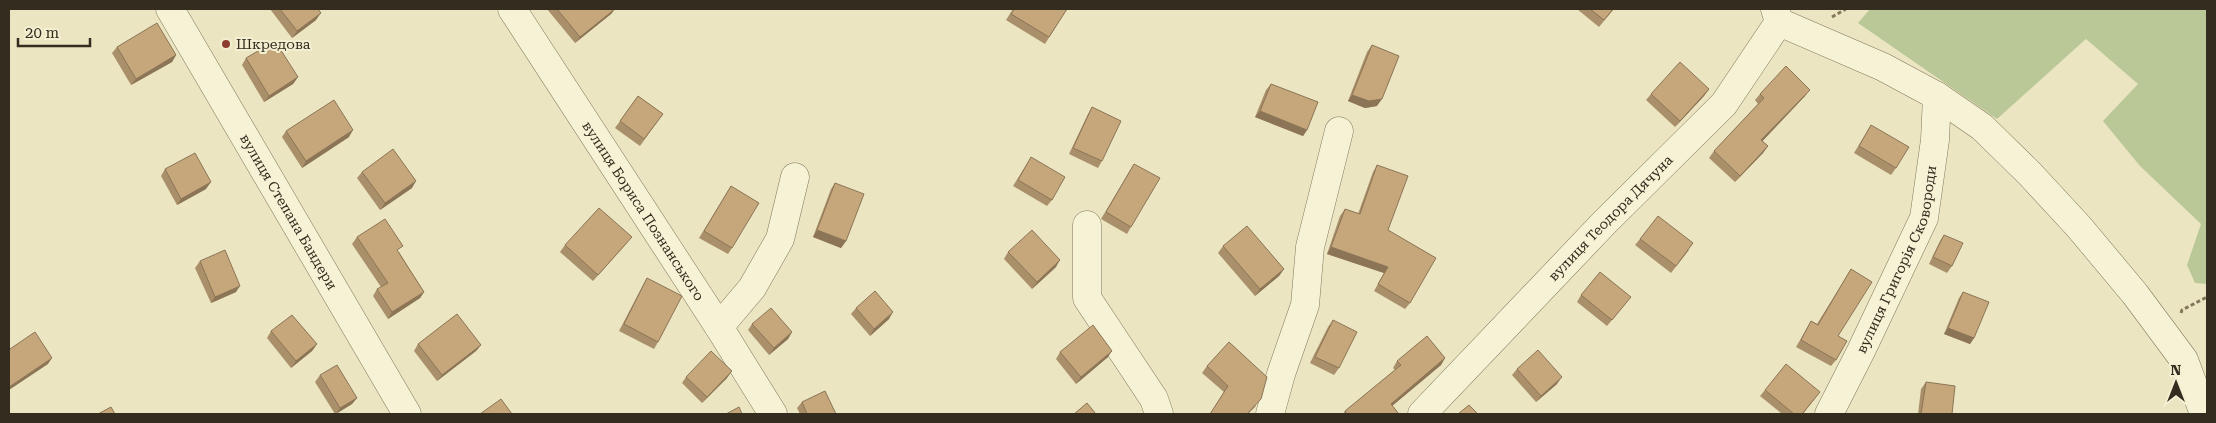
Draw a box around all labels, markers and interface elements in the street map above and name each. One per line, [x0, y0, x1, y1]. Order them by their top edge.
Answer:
scale bar [18, 15, 90, 47]
text: 20 m [25, 24, 60, 42]
place label: Шкредова [236, 36, 311, 52]
marker: Шкредова [220, 38, 232, 50]
street label: вулиця Бориса Познанського [579, 118, 708, 304]
street label: вулиця Степана Бандери [237, 131, 341, 293]
street label: вулиця Теодора Дячуна [1545, 151, 1676, 284]
street label: вулиця Григорія Сковороди [1853, 164, 1939, 356]
north arrow [2151, 358, 2201, 408]
text: N [2171, 362, 2182, 378]

